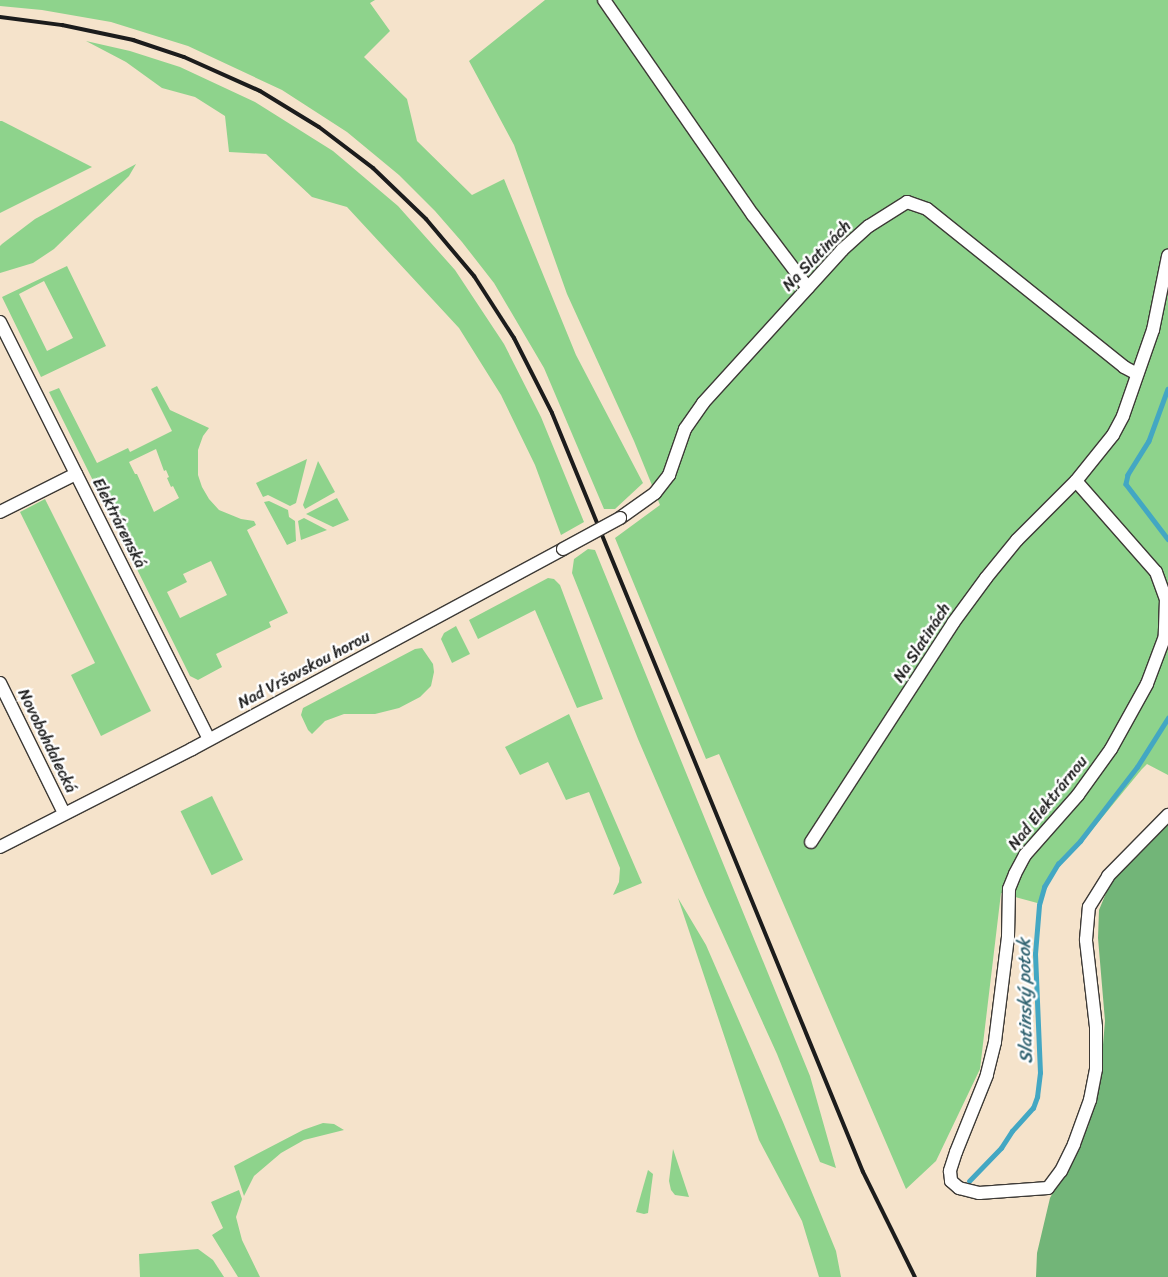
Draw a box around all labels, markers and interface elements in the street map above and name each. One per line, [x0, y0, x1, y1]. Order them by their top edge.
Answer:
street label: Na Slatinách [779, 217, 855, 295]
street label: Elektrárenská [88, 475, 150, 571]
street label: Na Slatinách [889, 600, 955, 686]
street label: Nad Vršovskou horou [235, 627, 373, 713]
street label: Novobohdalecká [14, 686, 80, 796]
street label: Nad Elektrárnou [1004, 752, 1092, 854]
water label: Slatinský potok [1013, 938, 1037, 1064]

